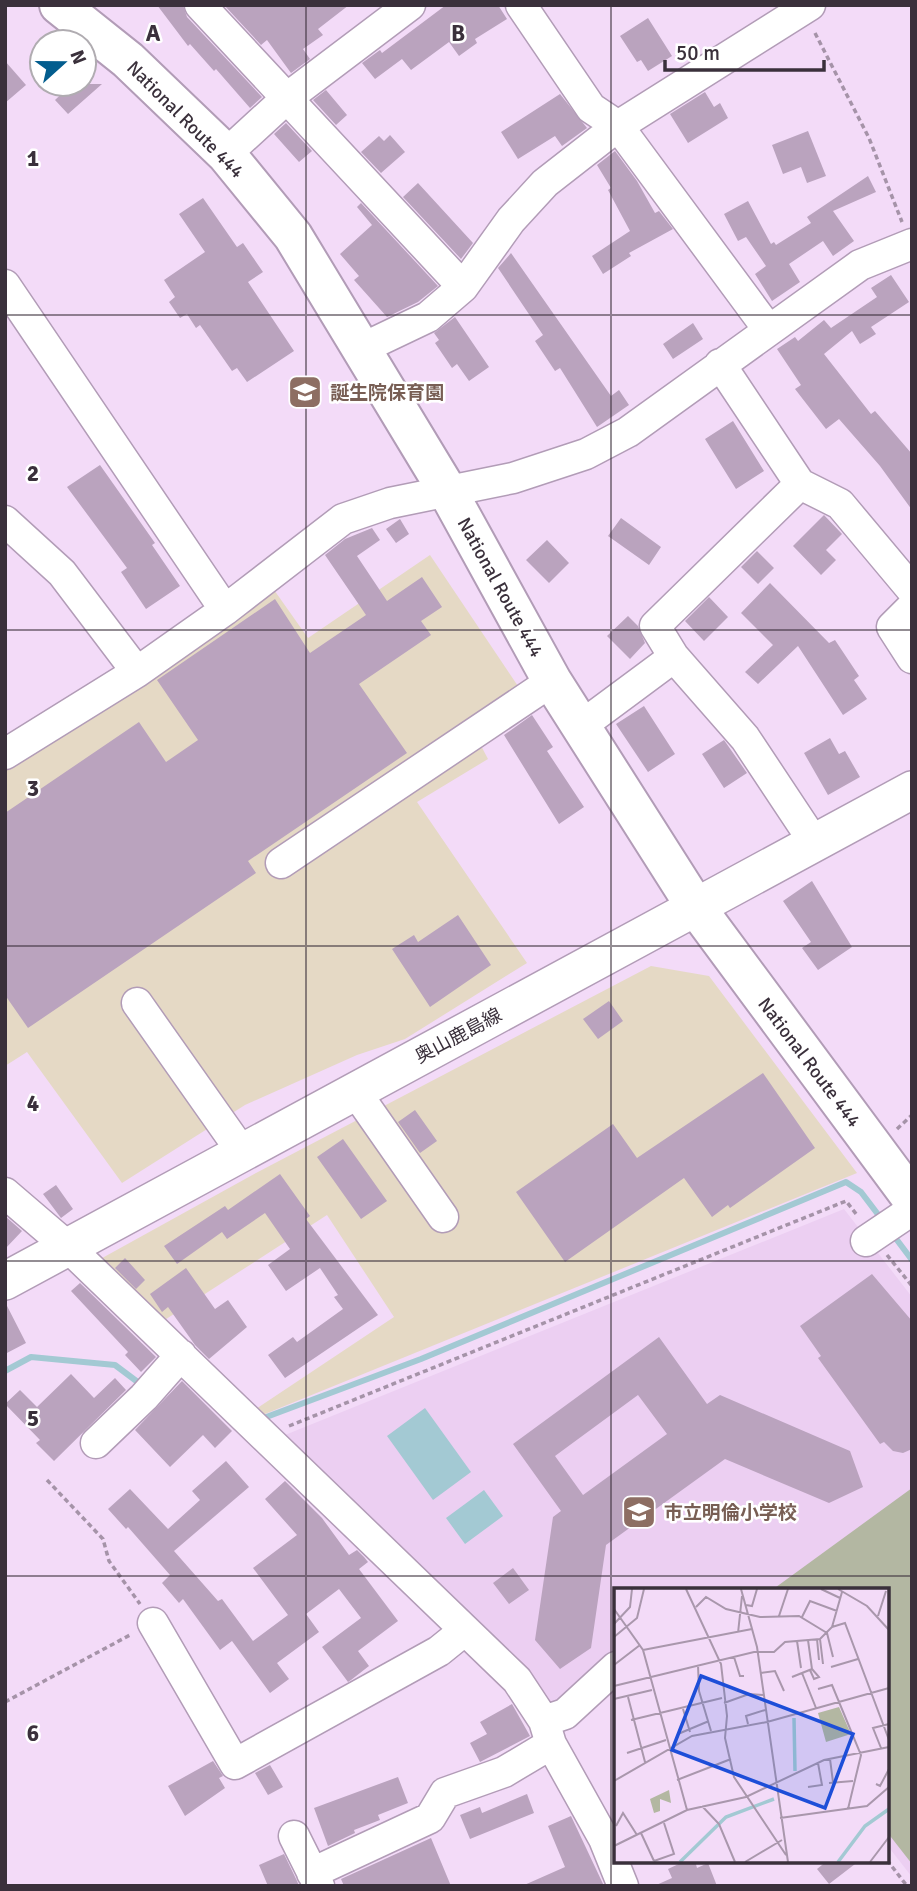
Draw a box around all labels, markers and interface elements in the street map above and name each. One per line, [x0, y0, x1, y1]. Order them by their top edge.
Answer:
text: A [146, 19, 161, 48]
text: B [451, 19, 465, 48]
north arrow [28, 28, 98, 98]
scale bar [665, 28, 824, 72]
text: 50 m [676, 40, 720, 66]
text: N [64, 47, 92, 68]
street label: National Route 444 [122, 56, 249, 183]
text: 1 [27, 144, 39, 173]
school or university icon: 誕生院保育園 [286, 373, 324, 411]
place label: 誕生院保育園 [330, 381, 444, 405]
text: 2 [27, 459, 39, 488]
street label: National Route 444 [452, 513, 549, 662]
text: 3 [27, 774, 39, 803]
street label: National Route 444 [753, 993, 866, 1132]
street label: 奥山鹿島線 [411, 1003, 506, 1069]
text: 4 [27, 1089, 39, 1118]
text: 5 [27, 1404, 39, 1433]
school or university icon: 市立明倫小学校 [620, 1493, 658, 1531]
place label: 市立明倫小学校 [664, 1501, 797, 1525]
inset map [614, 1588, 889, 1863]
text: 6 [27, 1719, 39, 1748]

